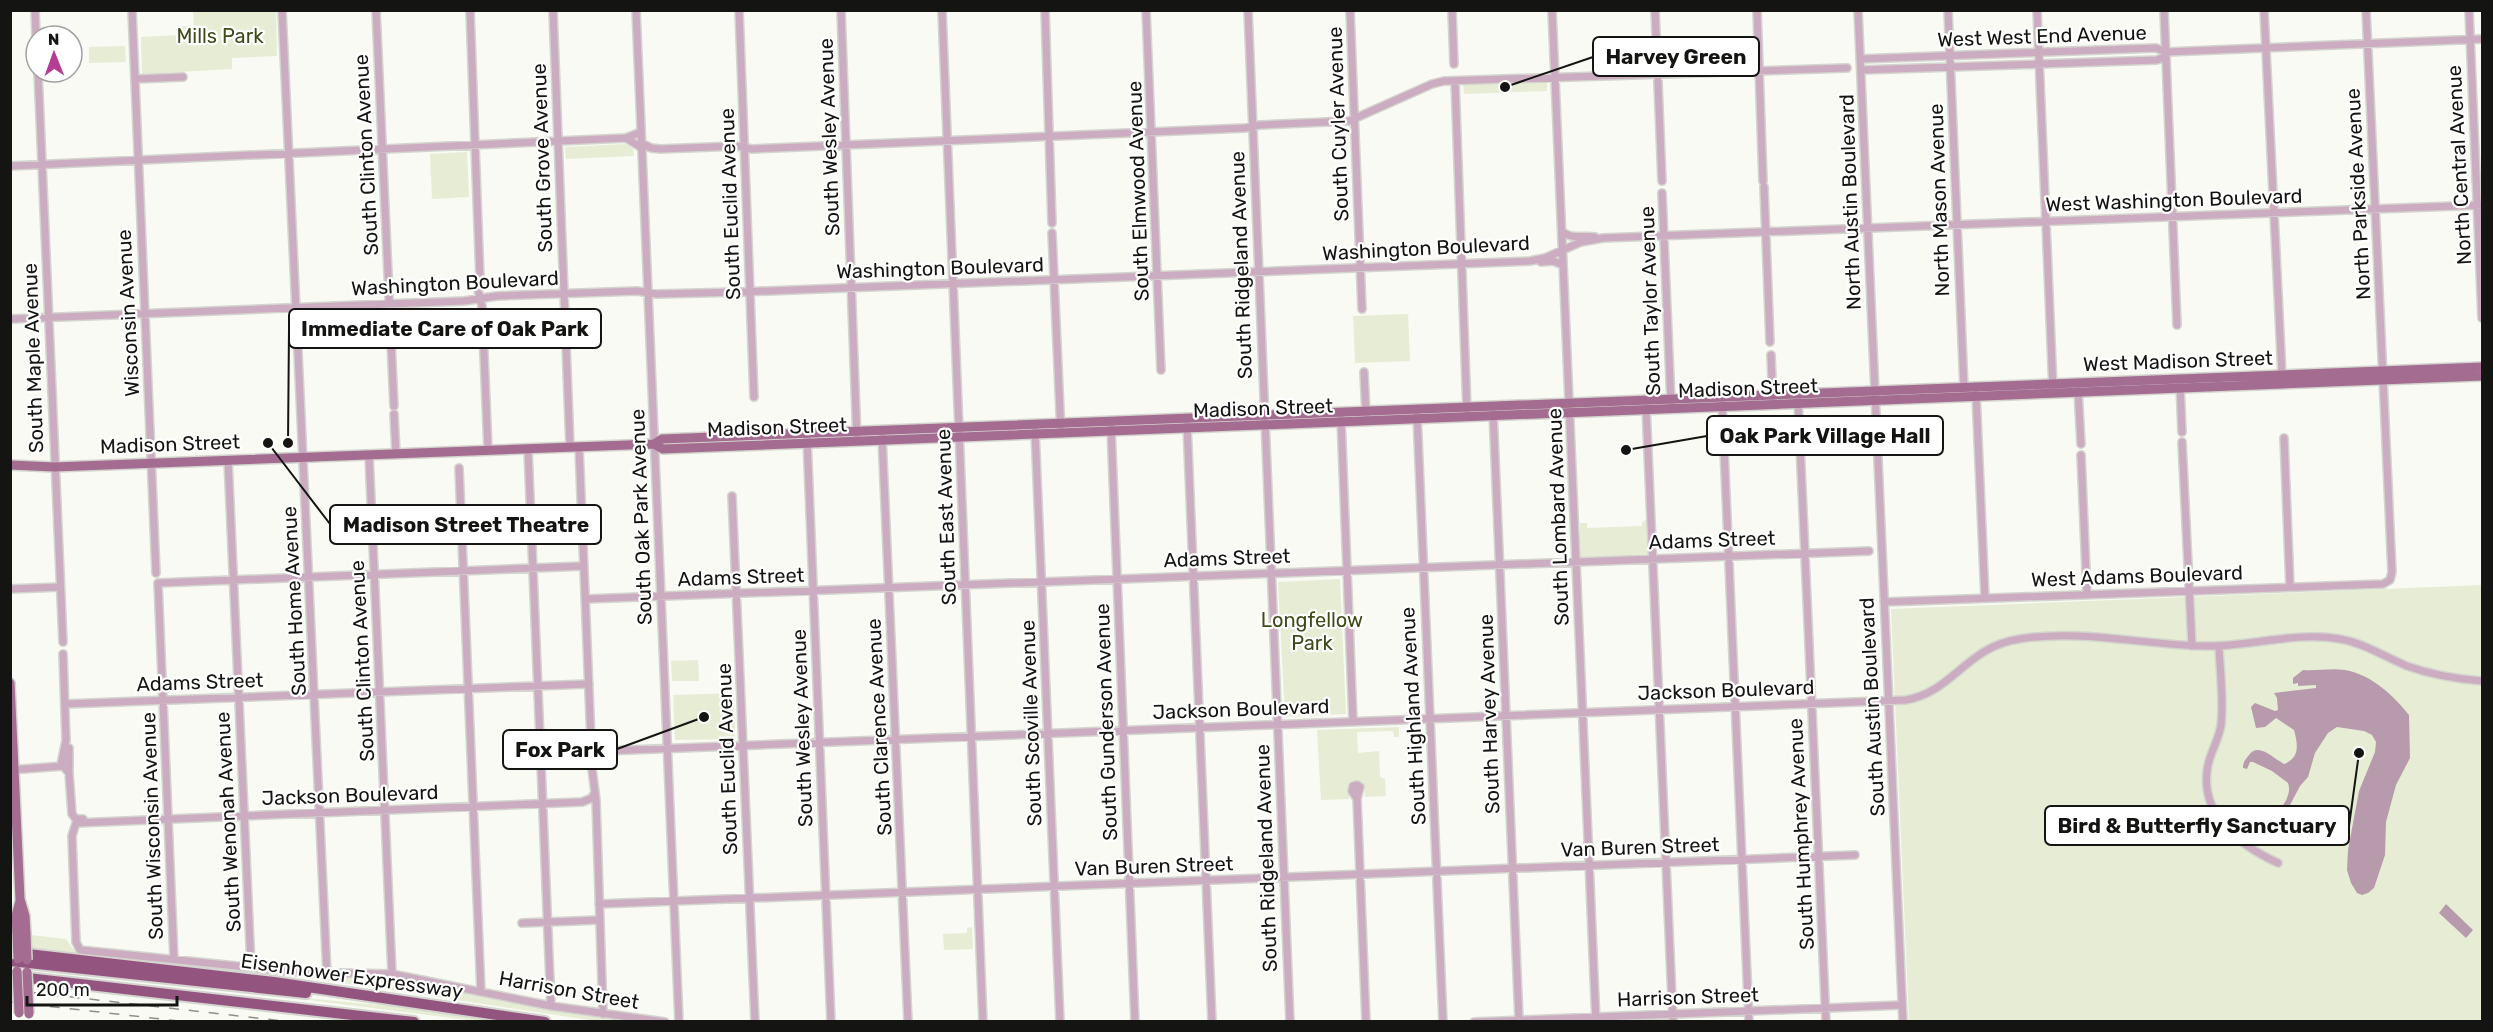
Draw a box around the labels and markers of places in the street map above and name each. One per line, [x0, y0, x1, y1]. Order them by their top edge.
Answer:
callout: Harvey Green [1593, 37, 1759, 76]
callout: Immediate Care of Oak Park [289, 309, 601, 348]
callout: Oak Park Village Hall [1707, 416, 1943, 455]
callout: Madison Street Theatre [330, 505, 601, 544]
callout: Fox Park [503, 730, 617, 769]
callout: Bird & Butterfly Sanctuary [2045, 806, 2349, 845]

